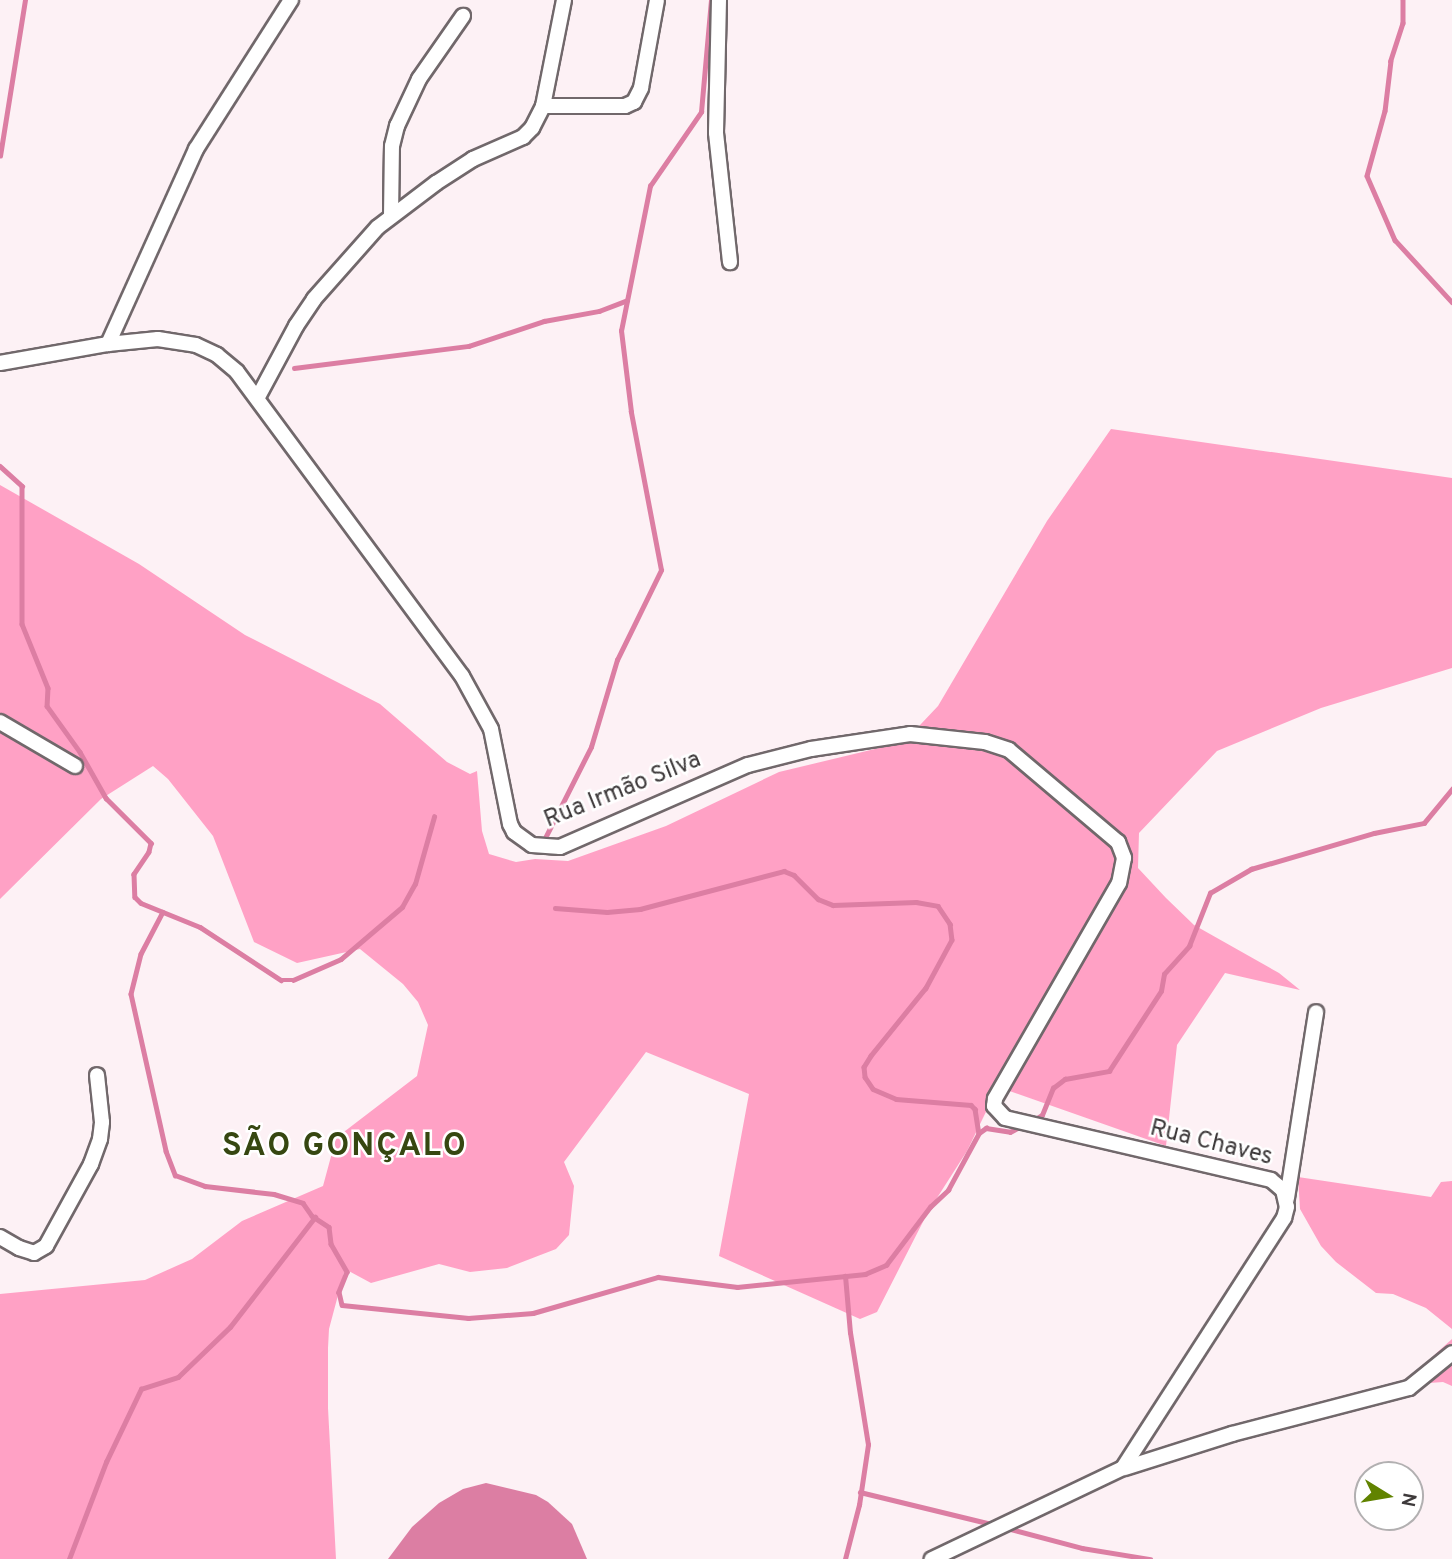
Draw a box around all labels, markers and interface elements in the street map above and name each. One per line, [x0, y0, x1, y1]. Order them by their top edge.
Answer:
street label: Rua Irmão Silva [540, 746, 706, 836]
street label: Rua Chaves [1147, 1115, 1275, 1173]
district label: SÃO GONÇALO [223, 1128, 467, 1166]
north arrow [1354, 1461, 1424, 1531]
text: N [1395, 1491, 1421, 1509]

